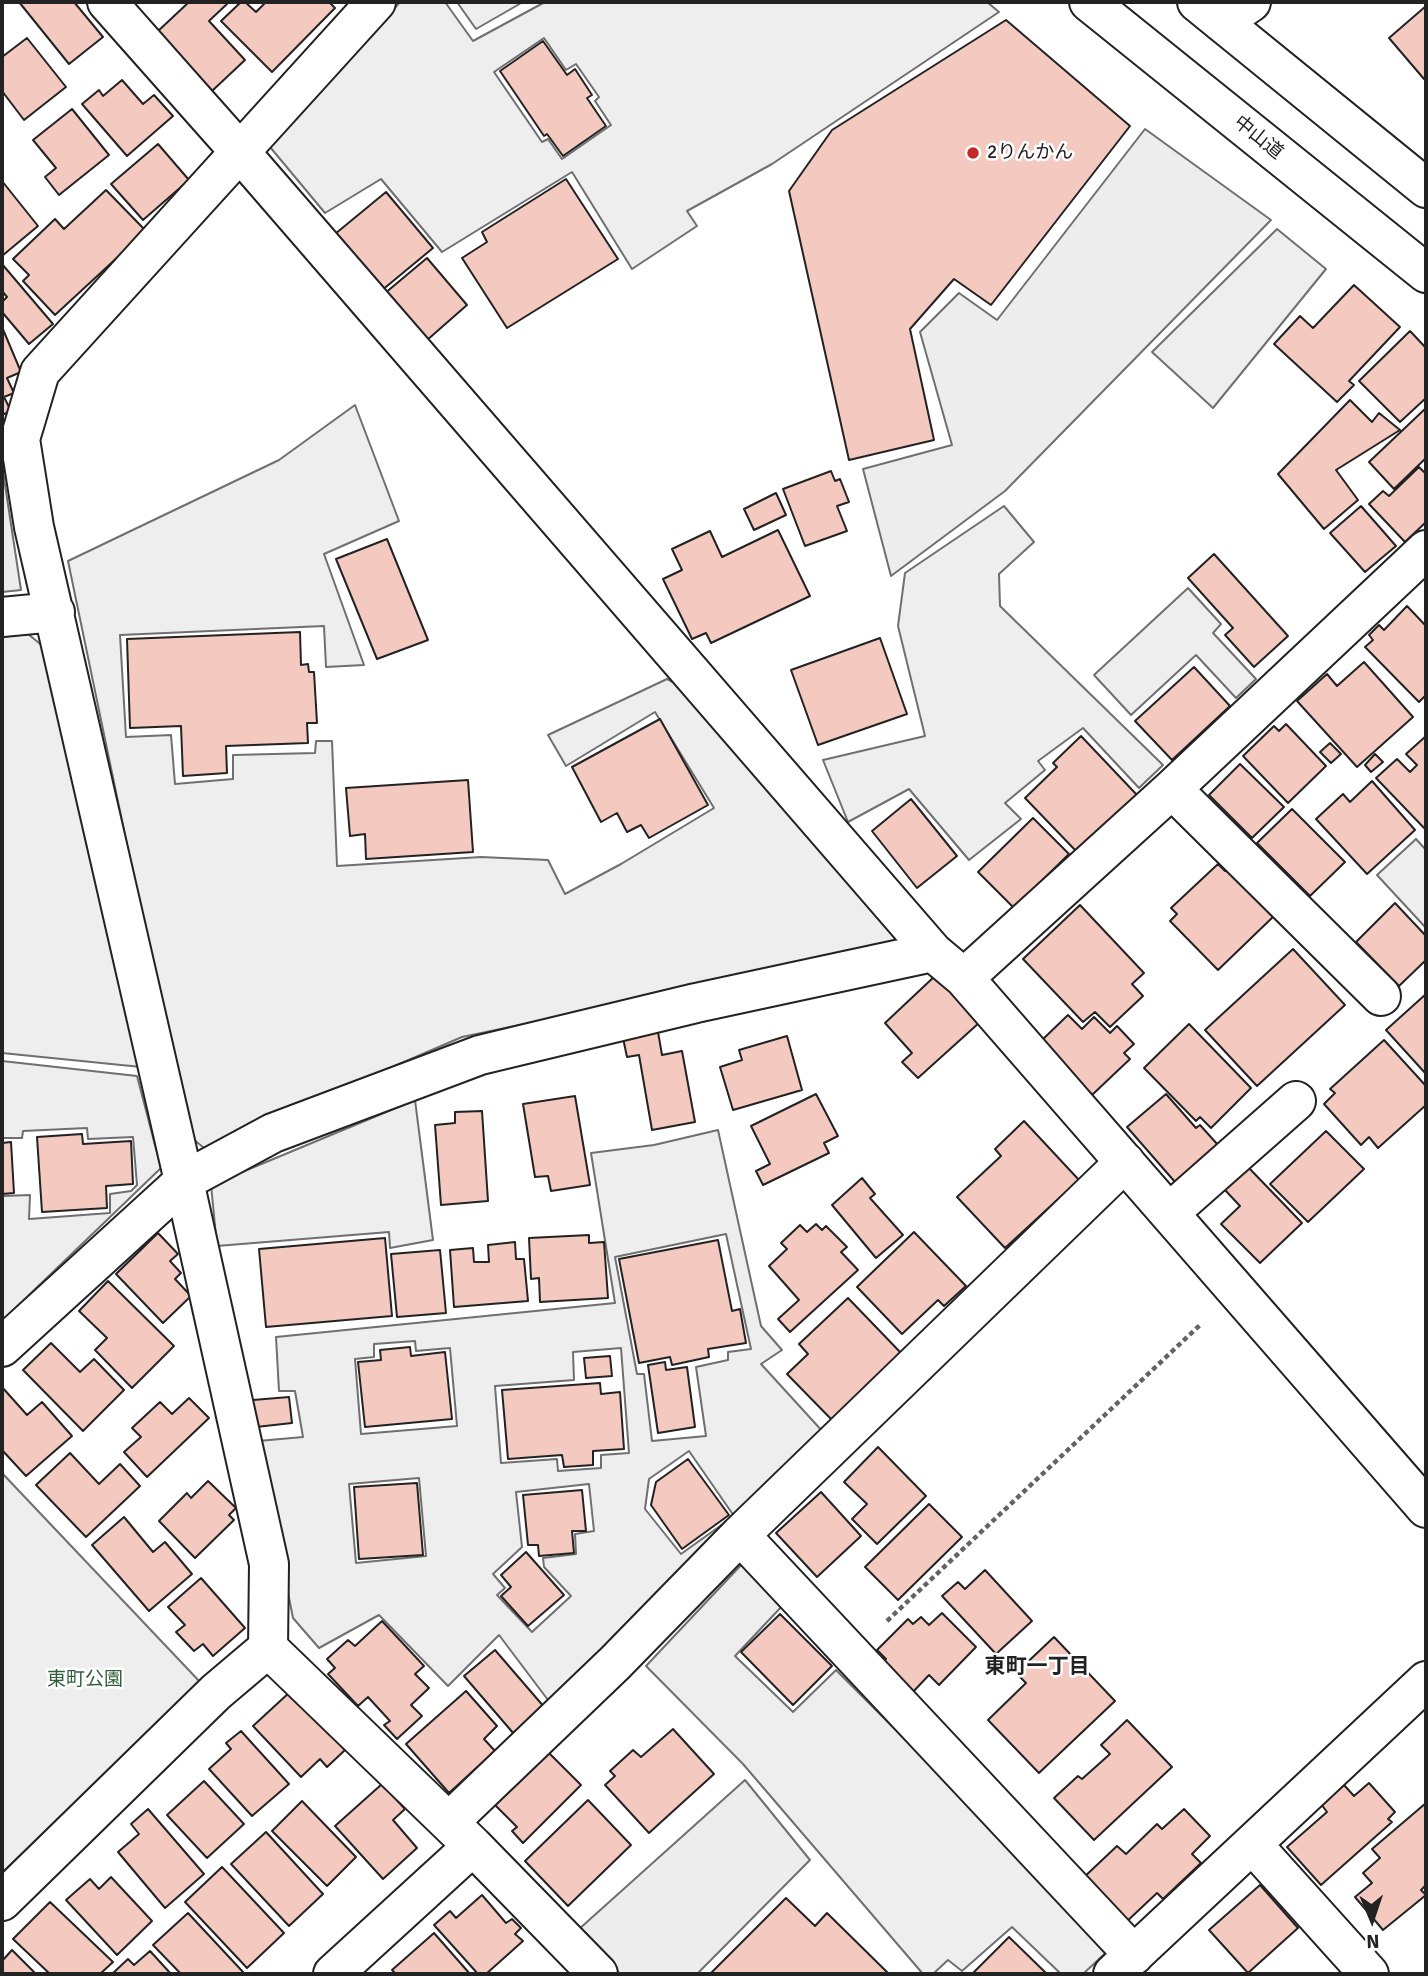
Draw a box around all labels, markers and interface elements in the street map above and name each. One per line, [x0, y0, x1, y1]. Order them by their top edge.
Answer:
street label: 中山道 [1229, 111, 1287, 165]
place label: 2りんかん [987, 142, 1073, 164]
marker: 2りんかん [965, 145, 981, 161]
district label: 東町一丁目 [985, 1654, 1089, 1680]
park label: 東町公園 [47, 1669, 123, 1691]
north arrow [1337, 1885, 1407, 1955]
text: N [1366, 1929, 1380, 1953]

